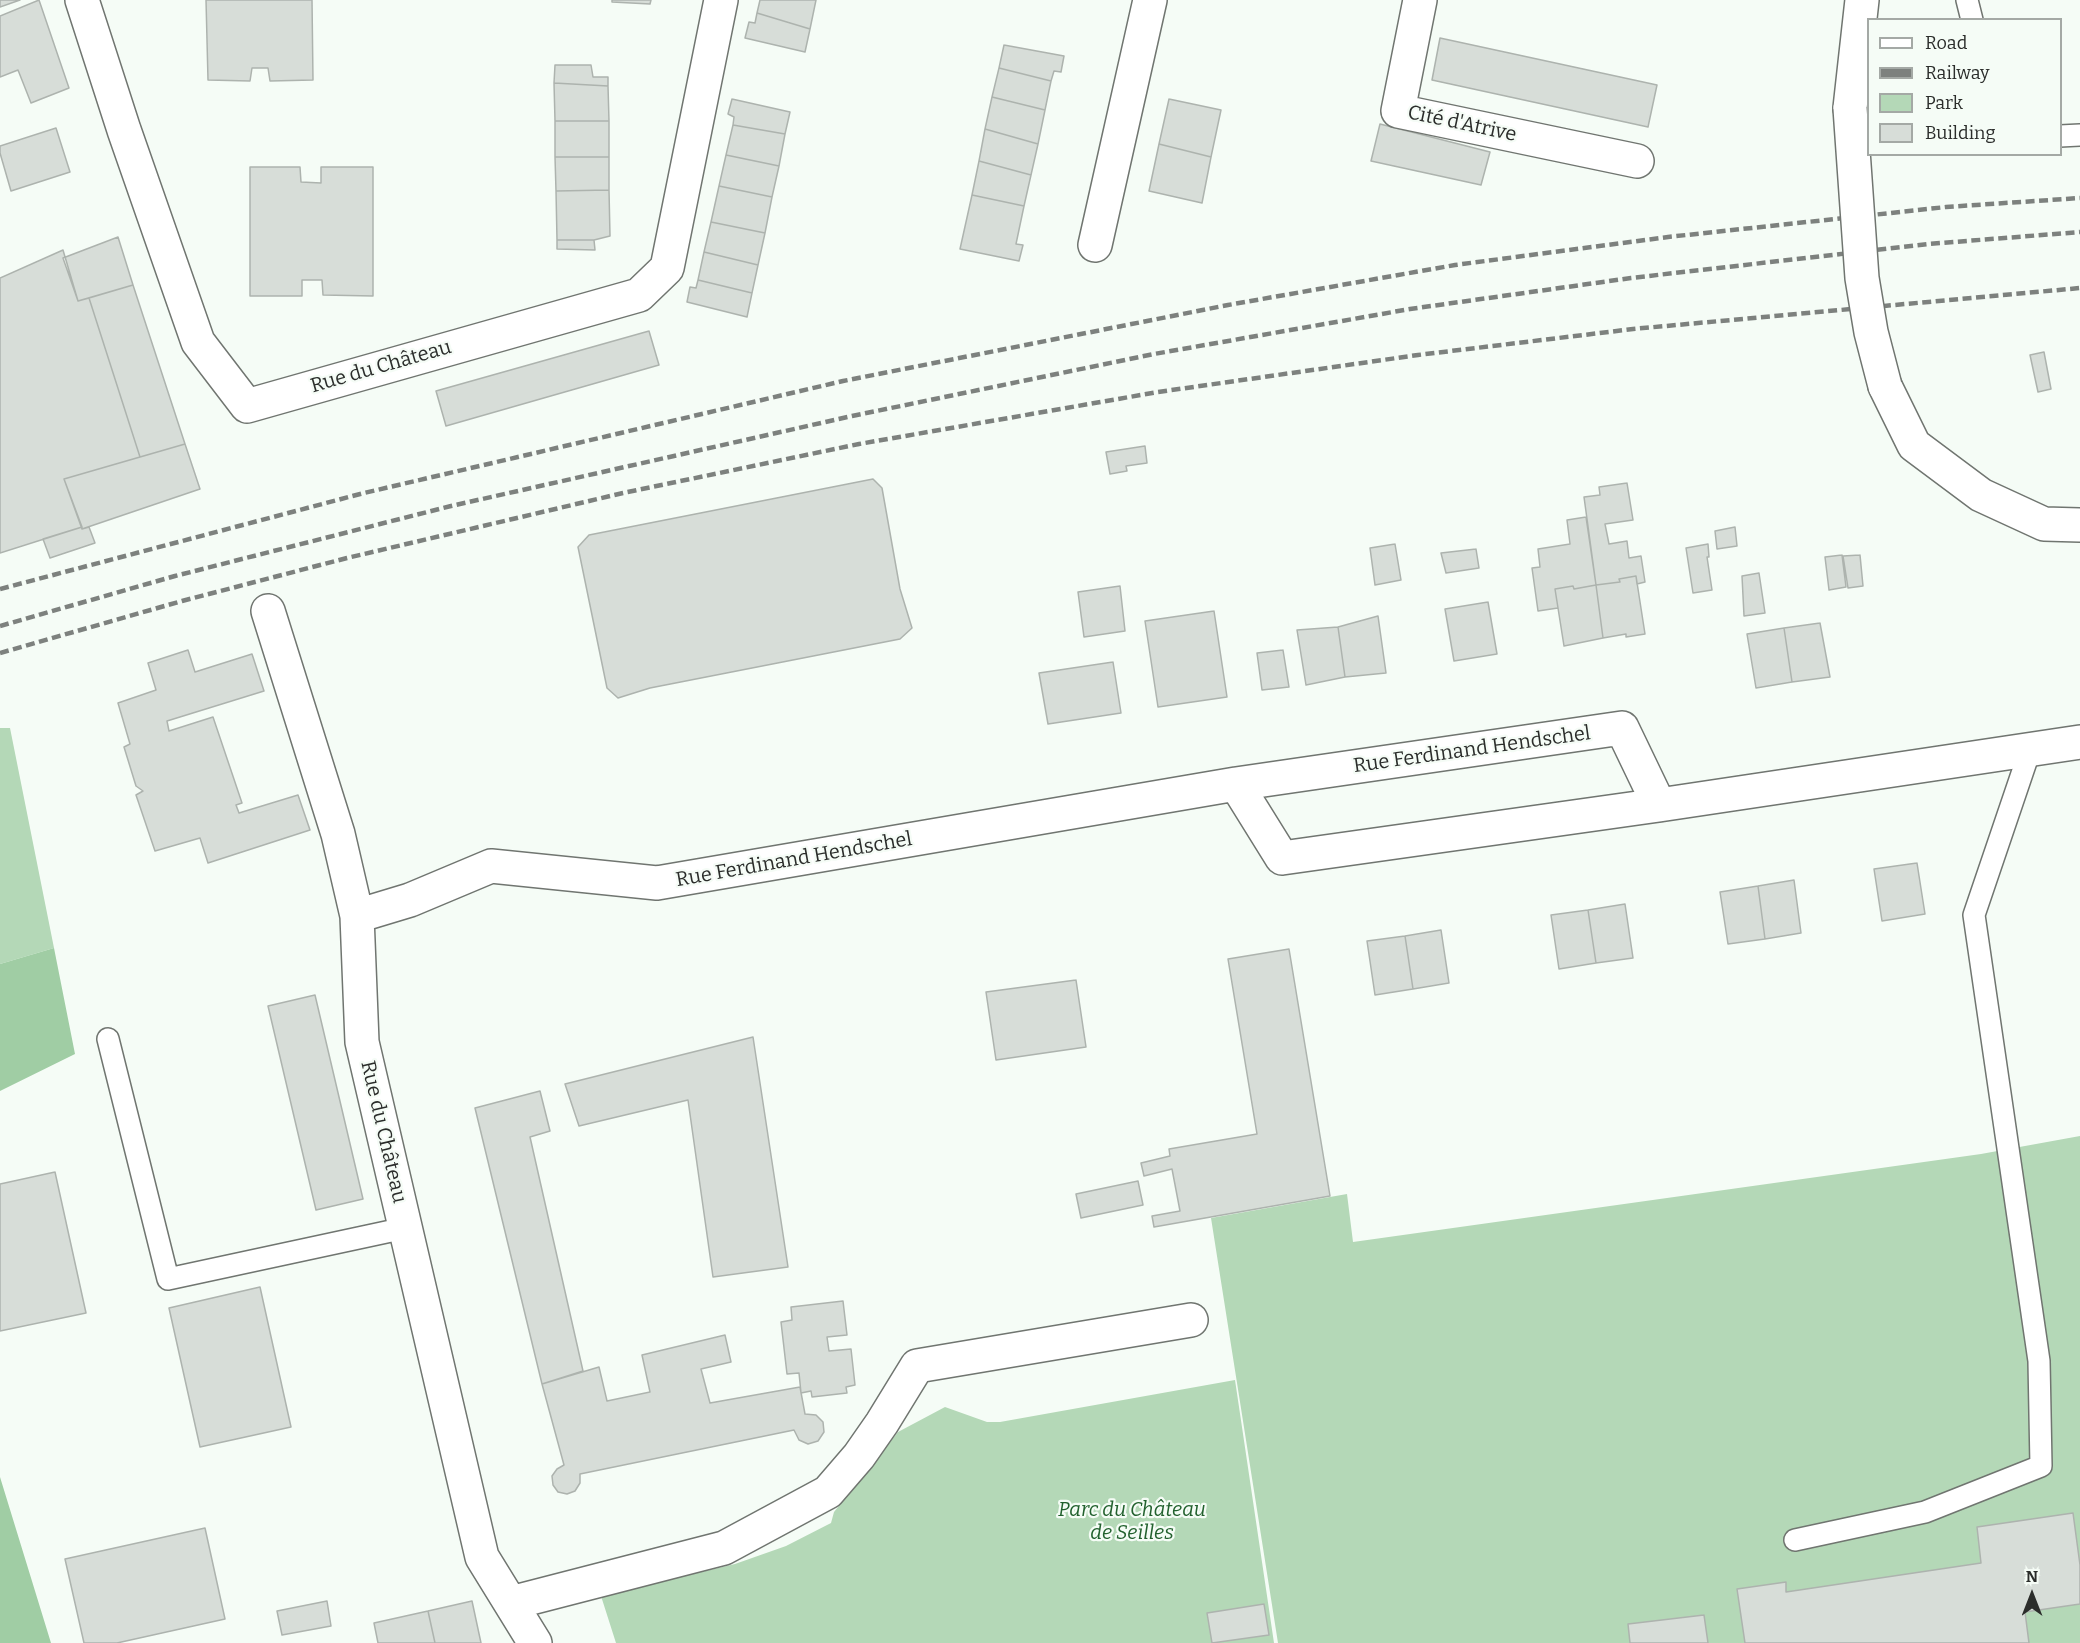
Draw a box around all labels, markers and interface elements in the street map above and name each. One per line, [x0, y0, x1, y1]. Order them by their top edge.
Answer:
legend [1867, 18, 2062, 156]
text: Road [1925, 32, 1967, 54]
text: Railway [1925, 62, 1989, 84]
text: Park [1925, 92, 1963, 114]
street label: Cité d'Atrive [1405, 101, 1519, 147]
text: Building [1925, 122, 1996, 144]
street label: Rue du Château [308, 335, 454, 399]
street label: Rue Ferdinand Hendschel [1352, 721, 1592, 779]
street label: Rue Ferdinand Hendschel [674, 827, 914, 893]
street label: Rue du Château [355, 1058, 411, 1206]
park label: Parc du Château de Seilles [1058, 1498, 1206, 1545]
north arrow [2002, 1565, 2062, 1625]
text: N [2026, 1567, 2038, 1586]

